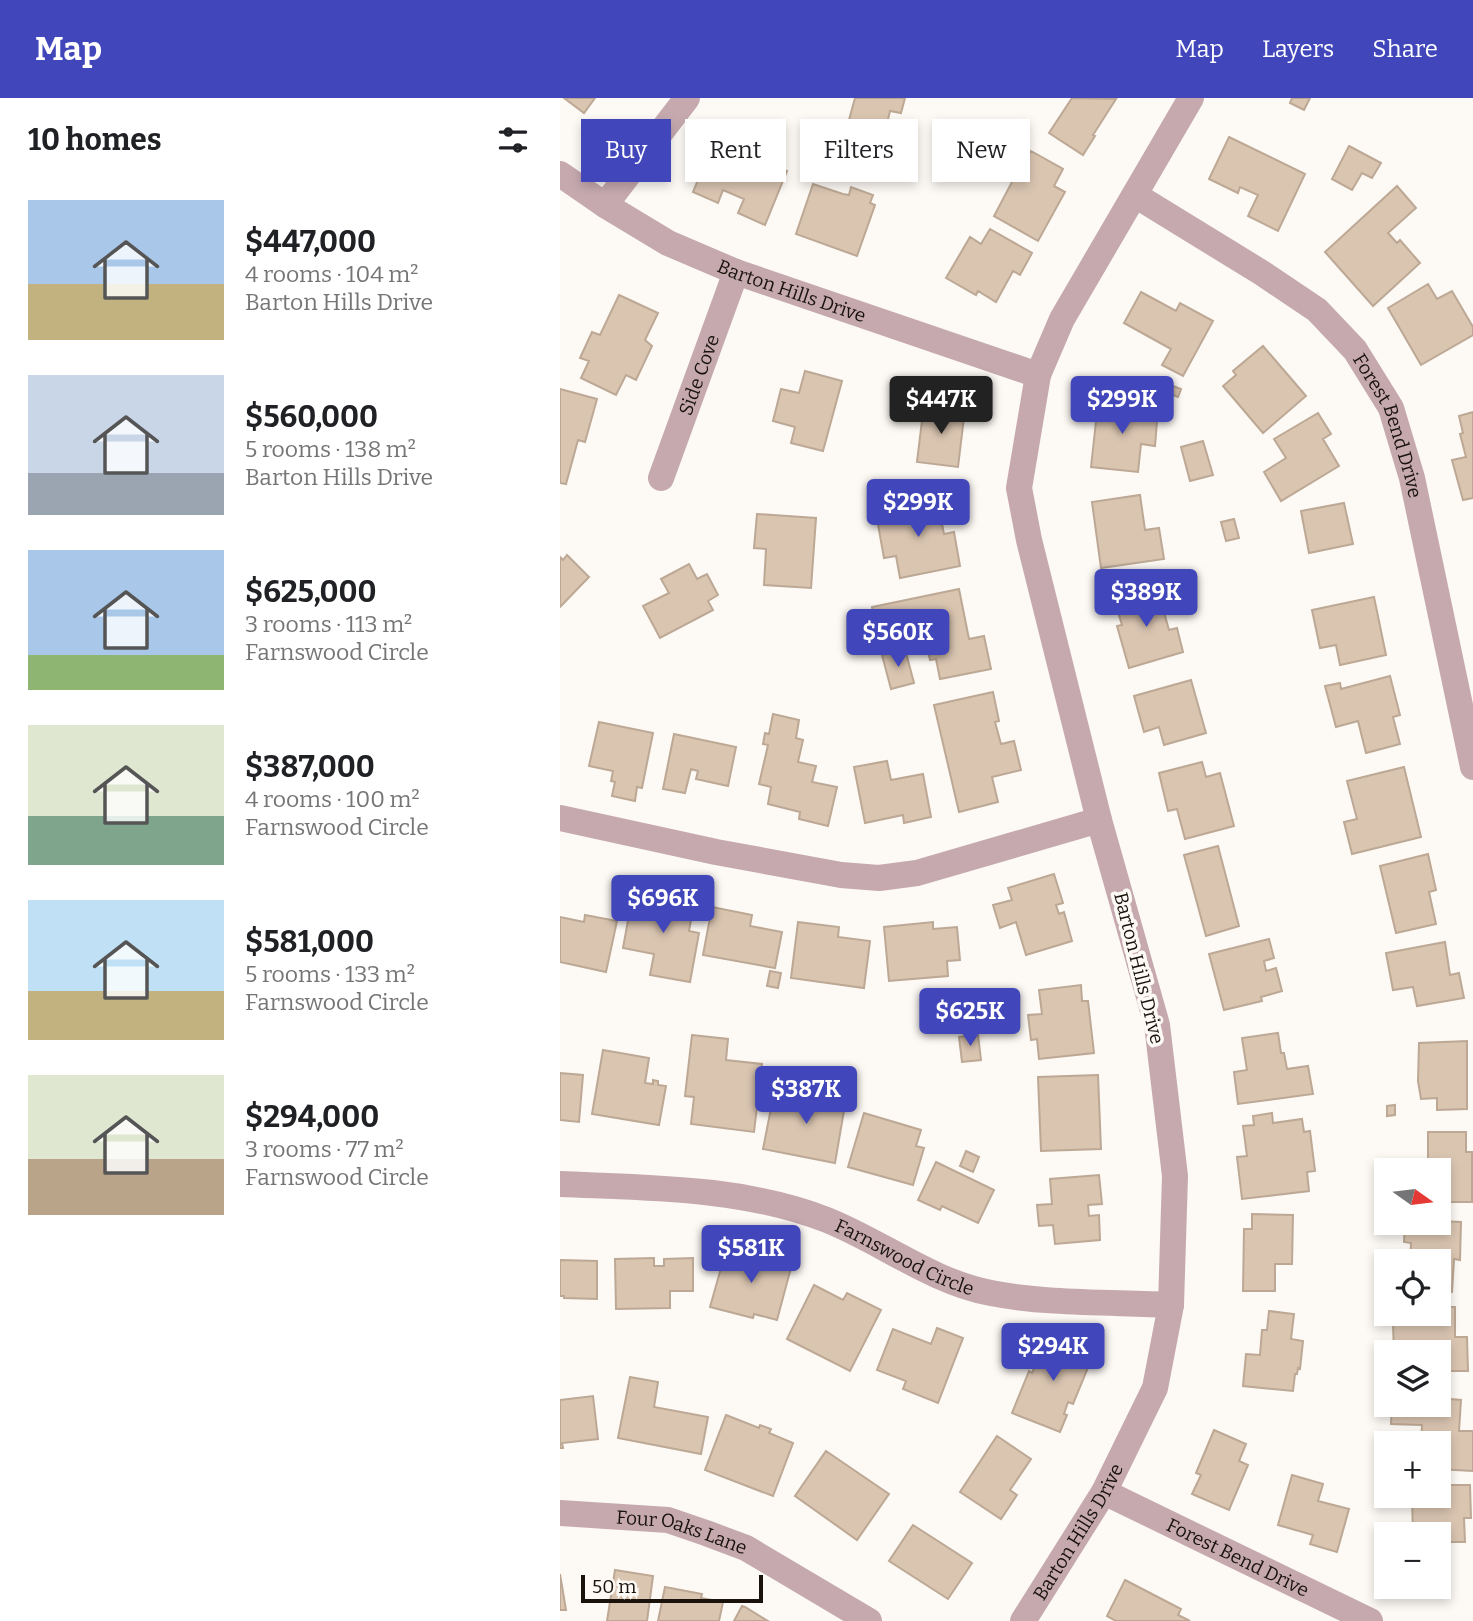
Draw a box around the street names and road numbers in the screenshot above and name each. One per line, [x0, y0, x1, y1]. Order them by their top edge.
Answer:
street label: Barton Hills Drive [714, 254, 869, 327]
street label: Side Cove [673, 331, 724, 418]
street label: Forest Bend Drive [1348, 349, 1427, 500]
street label: Barton Hills Drive [1109, 890, 1169, 1046]
street label: Farnswood Circle [832, 1213, 977, 1300]
street label: Barton Hills Drive [1028, 1460, 1128, 1604]
street label: Four Oaks Lane [616, 1505, 750, 1559]
street label: Forest Bend Drive [1163, 1513, 1313, 1601]

